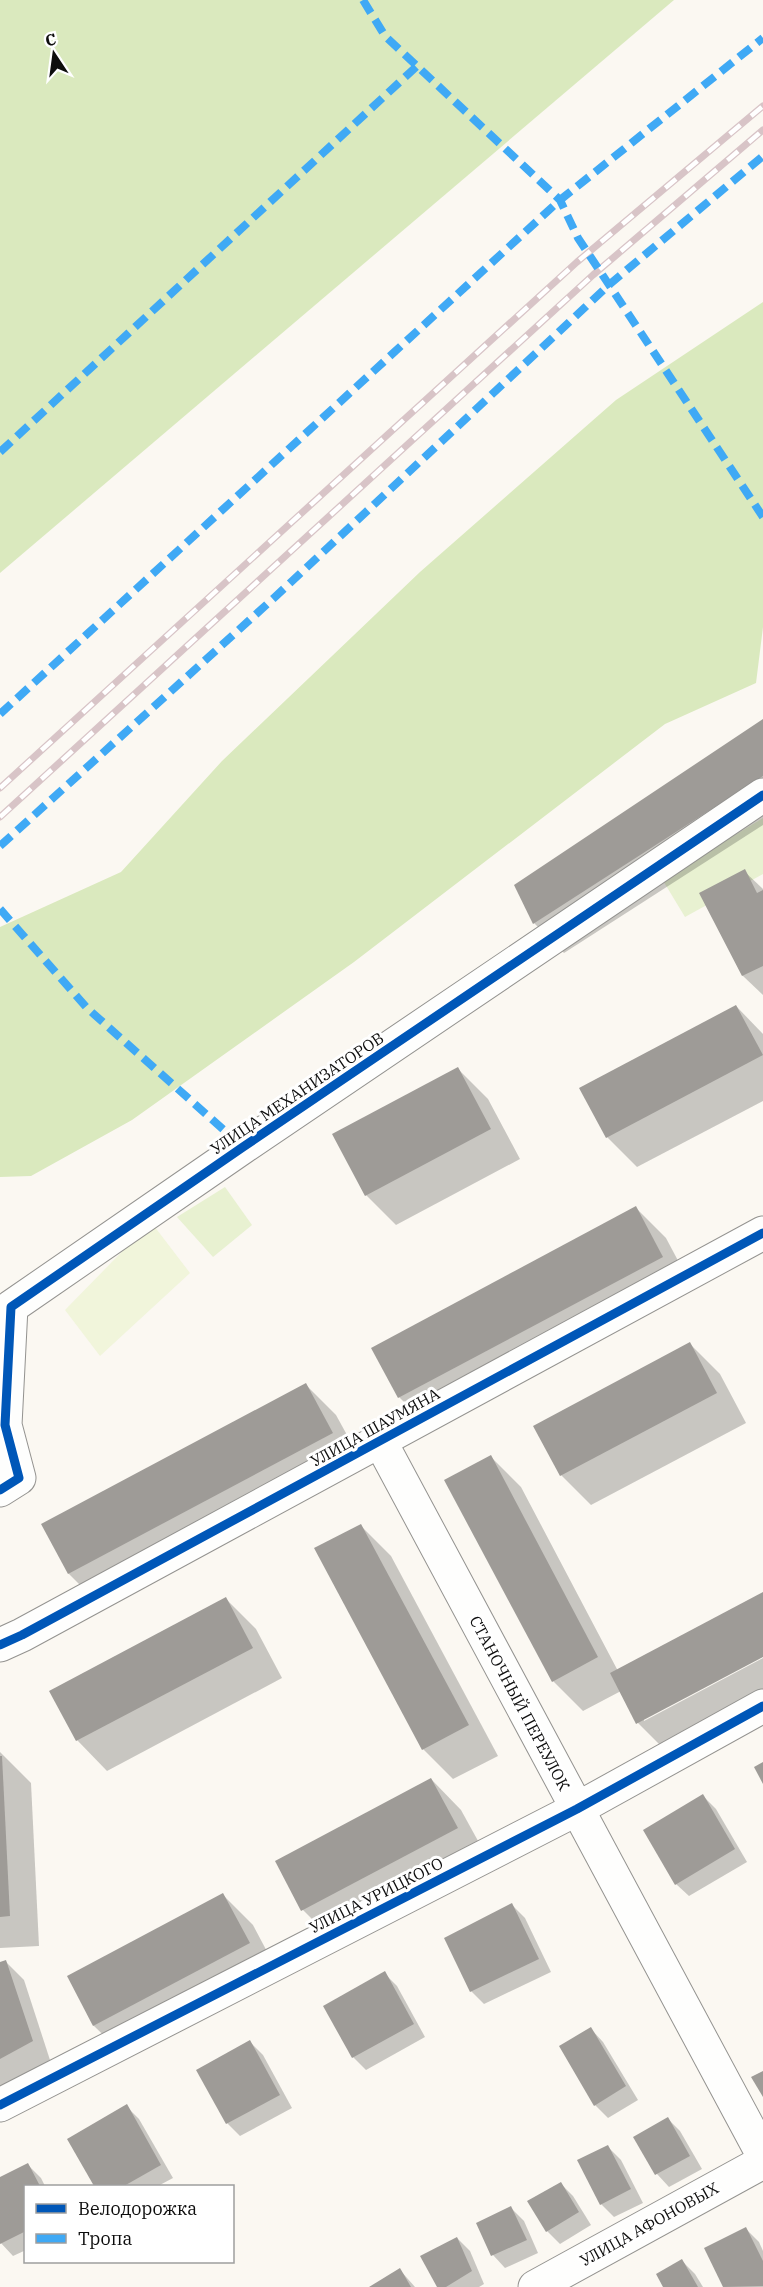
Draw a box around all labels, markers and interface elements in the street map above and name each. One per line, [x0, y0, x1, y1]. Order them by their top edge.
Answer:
north arrow [24, 24, 84, 84]
text: С [43, 28, 58, 50]
street label: УЛИЦА МЕХАНИЗАТОРОВ [207, 1027, 387, 1159]
street label: УЛИЦА ШАУМЯНА [307, 1383, 443, 1471]
street label: СТАНОЧНЫЙ ПЕРЕУЛОК [465, 1612, 575, 1794]
street label: УЛИЦА УРИЦКОГО [306, 1853, 446, 1937]
street label: УЛИЦА АФОНОВЫХ [576, 2177, 722, 2270]
legend [24, 2185, 234, 2263]
text: Велодорожка [78, 2197, 197, 2220]
text: Тропа [78, 2227, 133, 2250]

